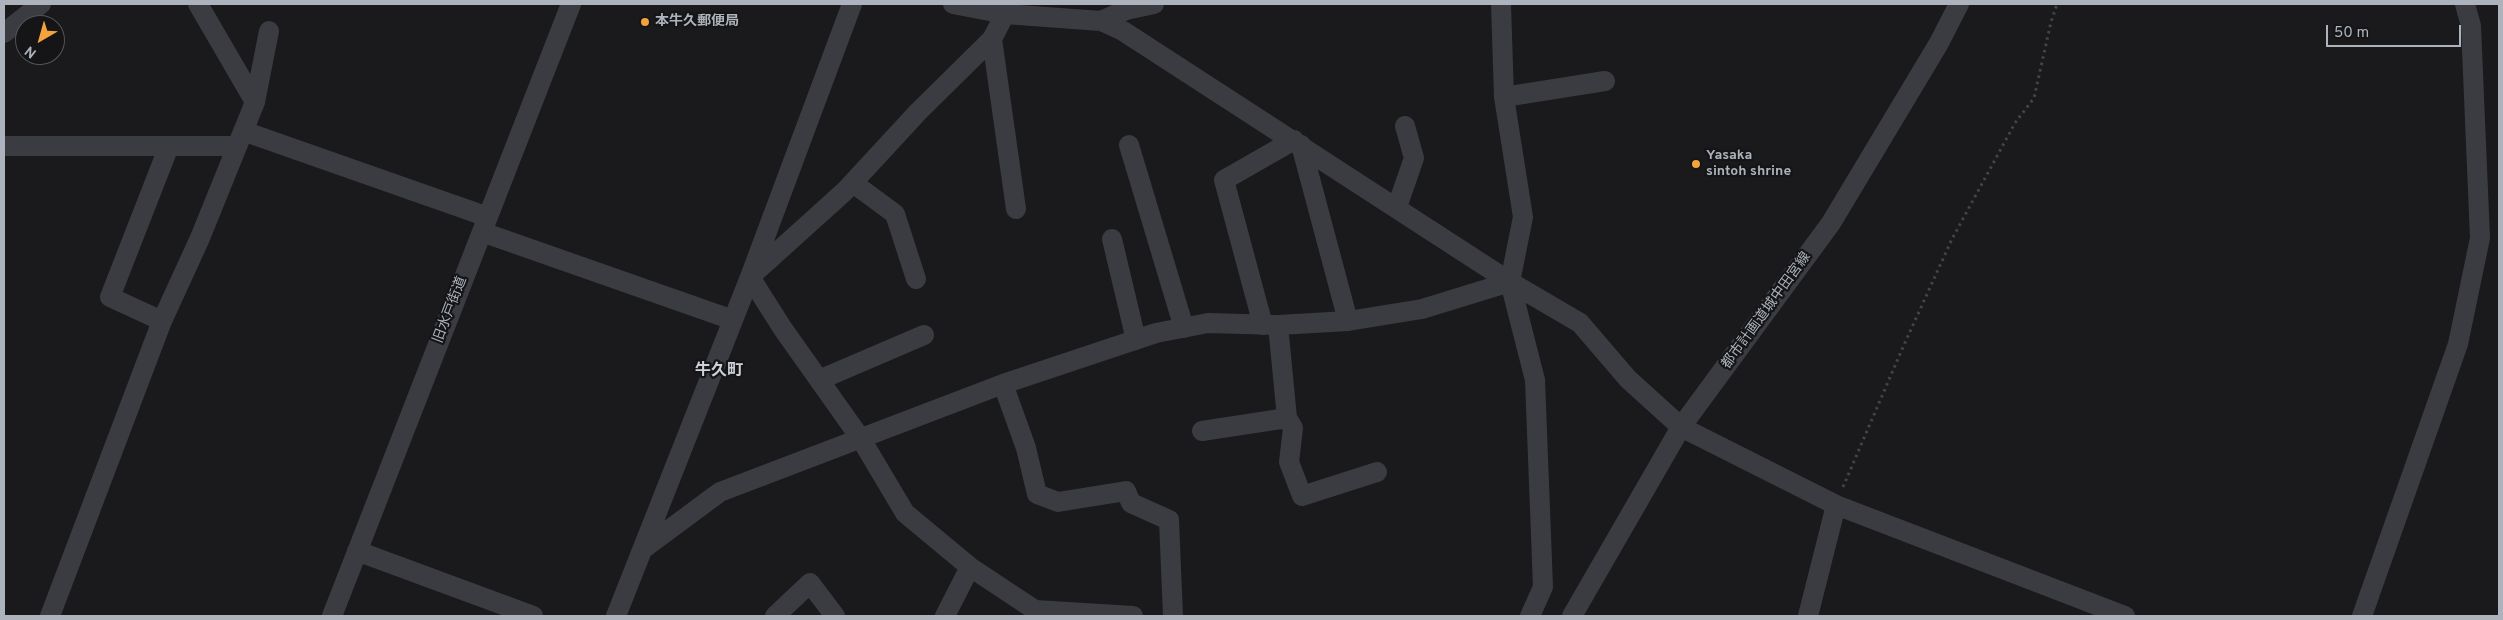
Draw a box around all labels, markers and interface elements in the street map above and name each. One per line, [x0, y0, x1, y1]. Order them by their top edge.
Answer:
place label: 本牛久郵便局 [655, 14, 739, 30]
north arrow [15, 15, 65, 65]
scale bar [2328, 15, 2463, 47]
marker: 本牛久郵便局 [639, 16, 651, 28]
text: 50 m [2334, 24, 2369, 43]
text: N [22, 42, 40, 61]
place label: Yasaka sintoh shrine [1706, 148, 1791, 180]
marker: Yasaka sintoh shrine [1690, 158, 1702, 170]
street label: 都市計画道城中田宮線 [1719, 249, 1815, 373]
street label: 旧水戸街道 [431, 274, 471, 346]
district label: 牛久町 [695, 362, 743, 382]

